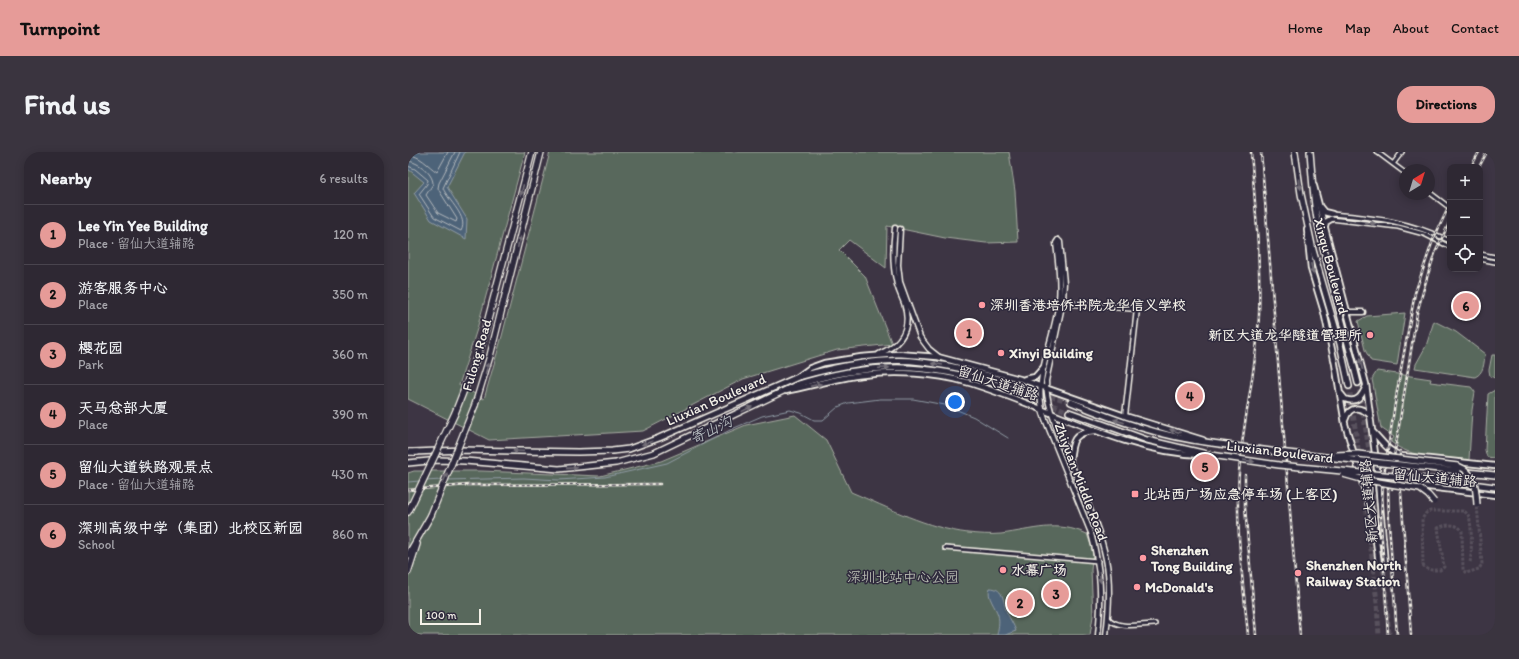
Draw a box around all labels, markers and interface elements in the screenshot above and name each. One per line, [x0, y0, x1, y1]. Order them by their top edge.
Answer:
text: Turnpoint [20, 17, 100, 40]
text: Home [1288, 20, 1323, 37]
text: Map [1345, 20, 1371, 37]
text: About [1393, 20, 1429, 37]
text: Contact [1451, 20, 1499, 37]
button: Directions [1397, 86, 1495, 123]
text: Find us [24, 87, 111, 121]
north arrow [1399, 164, 1435, 200]
map controls [1447, 164, 1483, 272]
button: + [1447, 164, 1483, 200]
text: Nearby [40, 168, 92, 188]
text: 6 results [320, 171, 368, 186]
one-way arrow [1297, 178, 1303, 190]
one-way arrow [519, 184, 525, 196]
button: − [1447, 200, 1483, 236]
street label: Xinqu Boulevard [1310, 216, 1352, 317]
text: Lee Yin Yee Building [78, 217, 208, 235]
one-way arrow [1364, 220, 1376, 226]
text: 1 [50, 227, 56, 242]
text: 120 m [333, 227, 368, 242]
text: Place · 留仙大道辅路 [78, 236, 195, 251]
one-way arrow [516, 236, 522, 248]
button: locate [1447, 236, 1483, 272]
one-way arrow [1309, 263, 1315, 275]
text: 游客服务中心 [78, 279, 168, 297]
text: 2 [50, 287, 56, 302]
text: 350 m [332, 287, 368, 302]
pin: 6 [1453, 291, 1479, 321]
text: Place [78, 297, 108, 312]
place label: 深圳香港培侨书院龙华信义学校 [990, 297, 1186, 314]
marker: 深圳香港培侨书院龙华信义学校 [977, 300, 987, 310]
street label: Fulong Road [459, 317, 495, 393]
pin: 1 [956, 318, 982, 348]
place label: 新区大道龙华隧道管理所 [1208, 327, 1362, 344]
marker: 新区大道龙华隧道管理所 [1365, 330, 1375, 340]
text: 樱花园 [78, 339, 123, 357]
place label: Xinyi Building [1009, 345, 1094, 362]
text: 3 [49, 347, 57, 362]
text: 360 m [332, 347, 368, 362]
marker: Xinyi Building [996, 348, 1006, 358]
text: Park [78, 357, 104, 372]
one-way arrow [1358, 358, 1364, 370]
one-way arrow [931, 361, 943, 367]
one-way arrow [484, 362, 490, 374]
street label: 留仙大道辅路 [955, 362, 1041, 404]
one-way arrow [878, 365, 891, 371]
street label: Liuxian Boulevard [663, 370, 769, 430]
one-way arrow [810, 381, 823, 387]
pin: 4 [1177, 381, 1203, 411]
your location [945, 392, 965, 412]
text: 天马总部大厦 [78, 399, 168, 417]
one-way arrow [741, 405, 753, 412]
text: 4 [49, 407, 57, 422]
text: 390 m [332, 407, 368, 422]
water label: 寄山沟 [687, 411, 737, 448]
text: Place [78, 417, 108, 432]
one-way arrow [1113, 418, 1125, 424]
street label: Zhiyuan Middle Road [1051, 420, 1112, 544]
one-way arrow [1168, 428, 1180, 434]
street label: Liuxian Boulevard [1226, 437, 1335, 467]
one-way arrow [641, 440, 653, 446]
one-way arrow [512, 447, 524, 454]
pin: 5 [1192, 452, 1218, 482]
text: 留仙大道铁路观景点 [78, 458, 213, 476]
one-way arrow [1243, 458, 1255, 464]
street label: 新区大道辅路 [1357, 458, 1381, 544]
one-way arrow [566, 464, 579, 471]
street label: 留仙大道辅路 [1392, 466, 1478, 490]
text: 5 [50, 467, 56, 482]
text: 430 m [331, 467, 368, 482]
one-way arrow [443, 472, 449, 484]
text: Place · 留仙大道辅路 [78, 477, 195, 492]
place label: 北站西广场应急停车场 (上客区) [1143, 486, 1338, 503]
marker: 北站西广场应急停车场 (上客区) [1130, 489, 1140, 499]
text: 深圳高级中学（集团）北校区新园 [78, 519, 303, 537]
text: 6 [50, 527, 56, 542]
text: 860 m [332, 527, 368, 542]
text: School [78, 537, 115, 552]
place label: Shenzhen Tong Building [1150, 542, 1234, 575]
marker: Shenzhen Tong Building [1138, 553, 1148, 563]
place label: Shenzhen North Railway Station [1306, 557, 1402, 590]
place label: 水幕广场 [1011, 562, 1067, 579]
marker: 水幕广场 [998, 565, 1008, 575]
marker: Shenzhen North Railway Station [1293, 568, 1303, 578]
park label: 深圳北站中心公园 [847, 569, 959, 586]
one-way arrow [1097, 571, 1103, 583]
pin: 3 [1043, 579, 1069, 609]
place label: McDonald's [1145, 579, 1214, 596]
marker: McDonald's [1132, 582, 1142, 592]
pin: 2 [1007, 588, 1033, 618]
scale bar [420, 607, 481, 626]
text: 100 m [426, 609, 456, 622]

